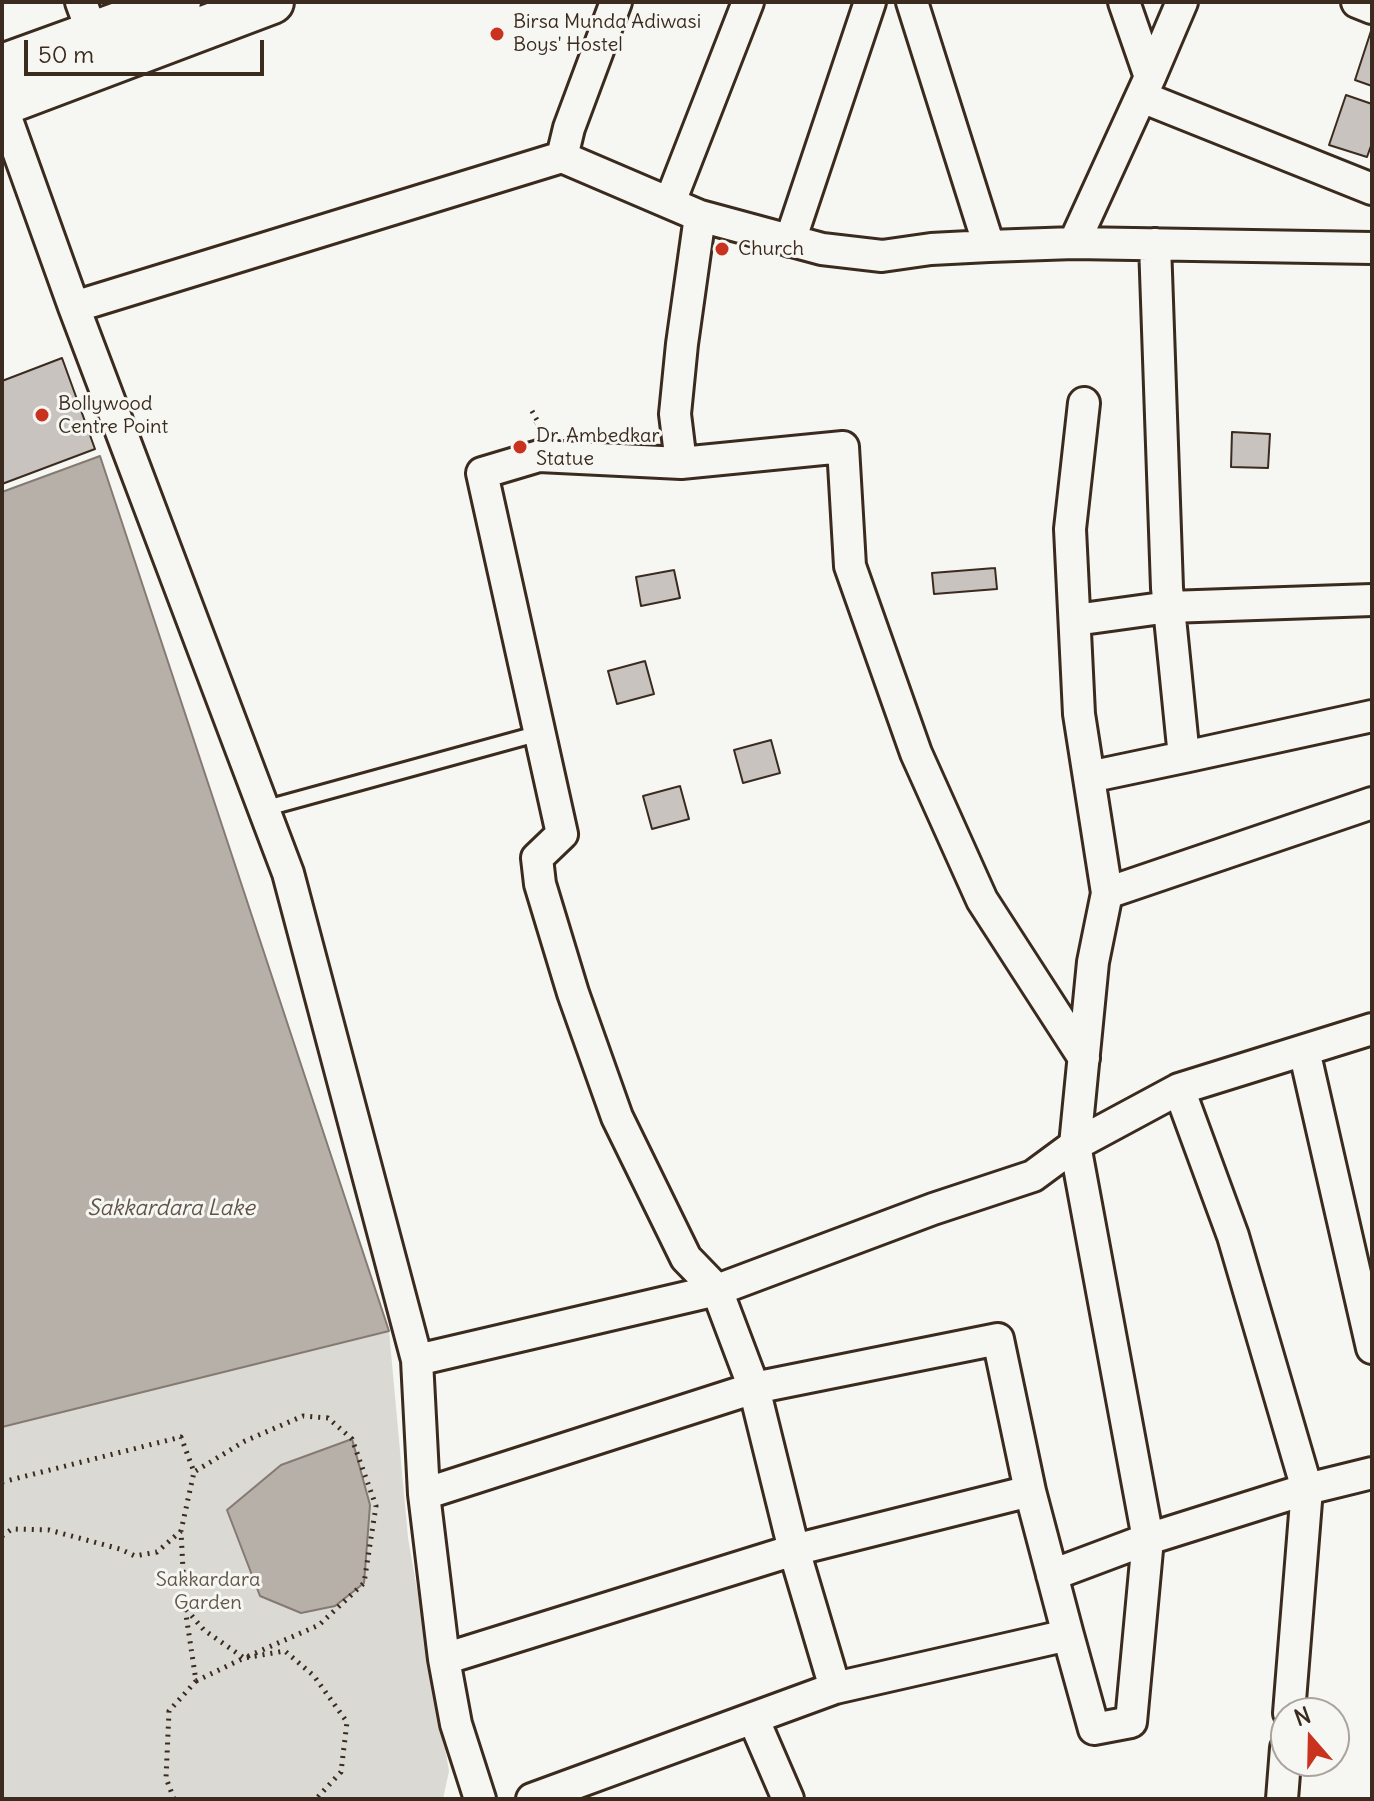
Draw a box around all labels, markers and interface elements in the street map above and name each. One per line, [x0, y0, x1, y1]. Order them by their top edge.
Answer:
place label: Birsa Munda Adiwasi Boys' Hostel [513, 10, 701, 57]
scale bar [28, 24, 268, 74]
marker: Birsa Munda Adiwasi Boys' Hostel [488, 25, 506, 43]
text: 50 m [38, 39, 94, 69]
place label: Church [738, 237, 804, 261]
marker: Church [713, 240, 731, 258]
place label: Bollywood Centre Point [58, 392, 168, 439]
marker: Bollywood Centre Point [33, 406, 51, 424]
place label: Dr. Ambedkar Statue [536, 424, 660, 471]
marker: Dr. Ambedkar Statue [511, 438, 529, 456]
water label: Sakkardara Lake [87, 1196, 255, 1222]
park label: Sakkardara Garden [156, 1568, 260, 1615]
north arrow [1270, 1697, 1350, 1777]
text: N [1291, 1701, 1314, 1732]

